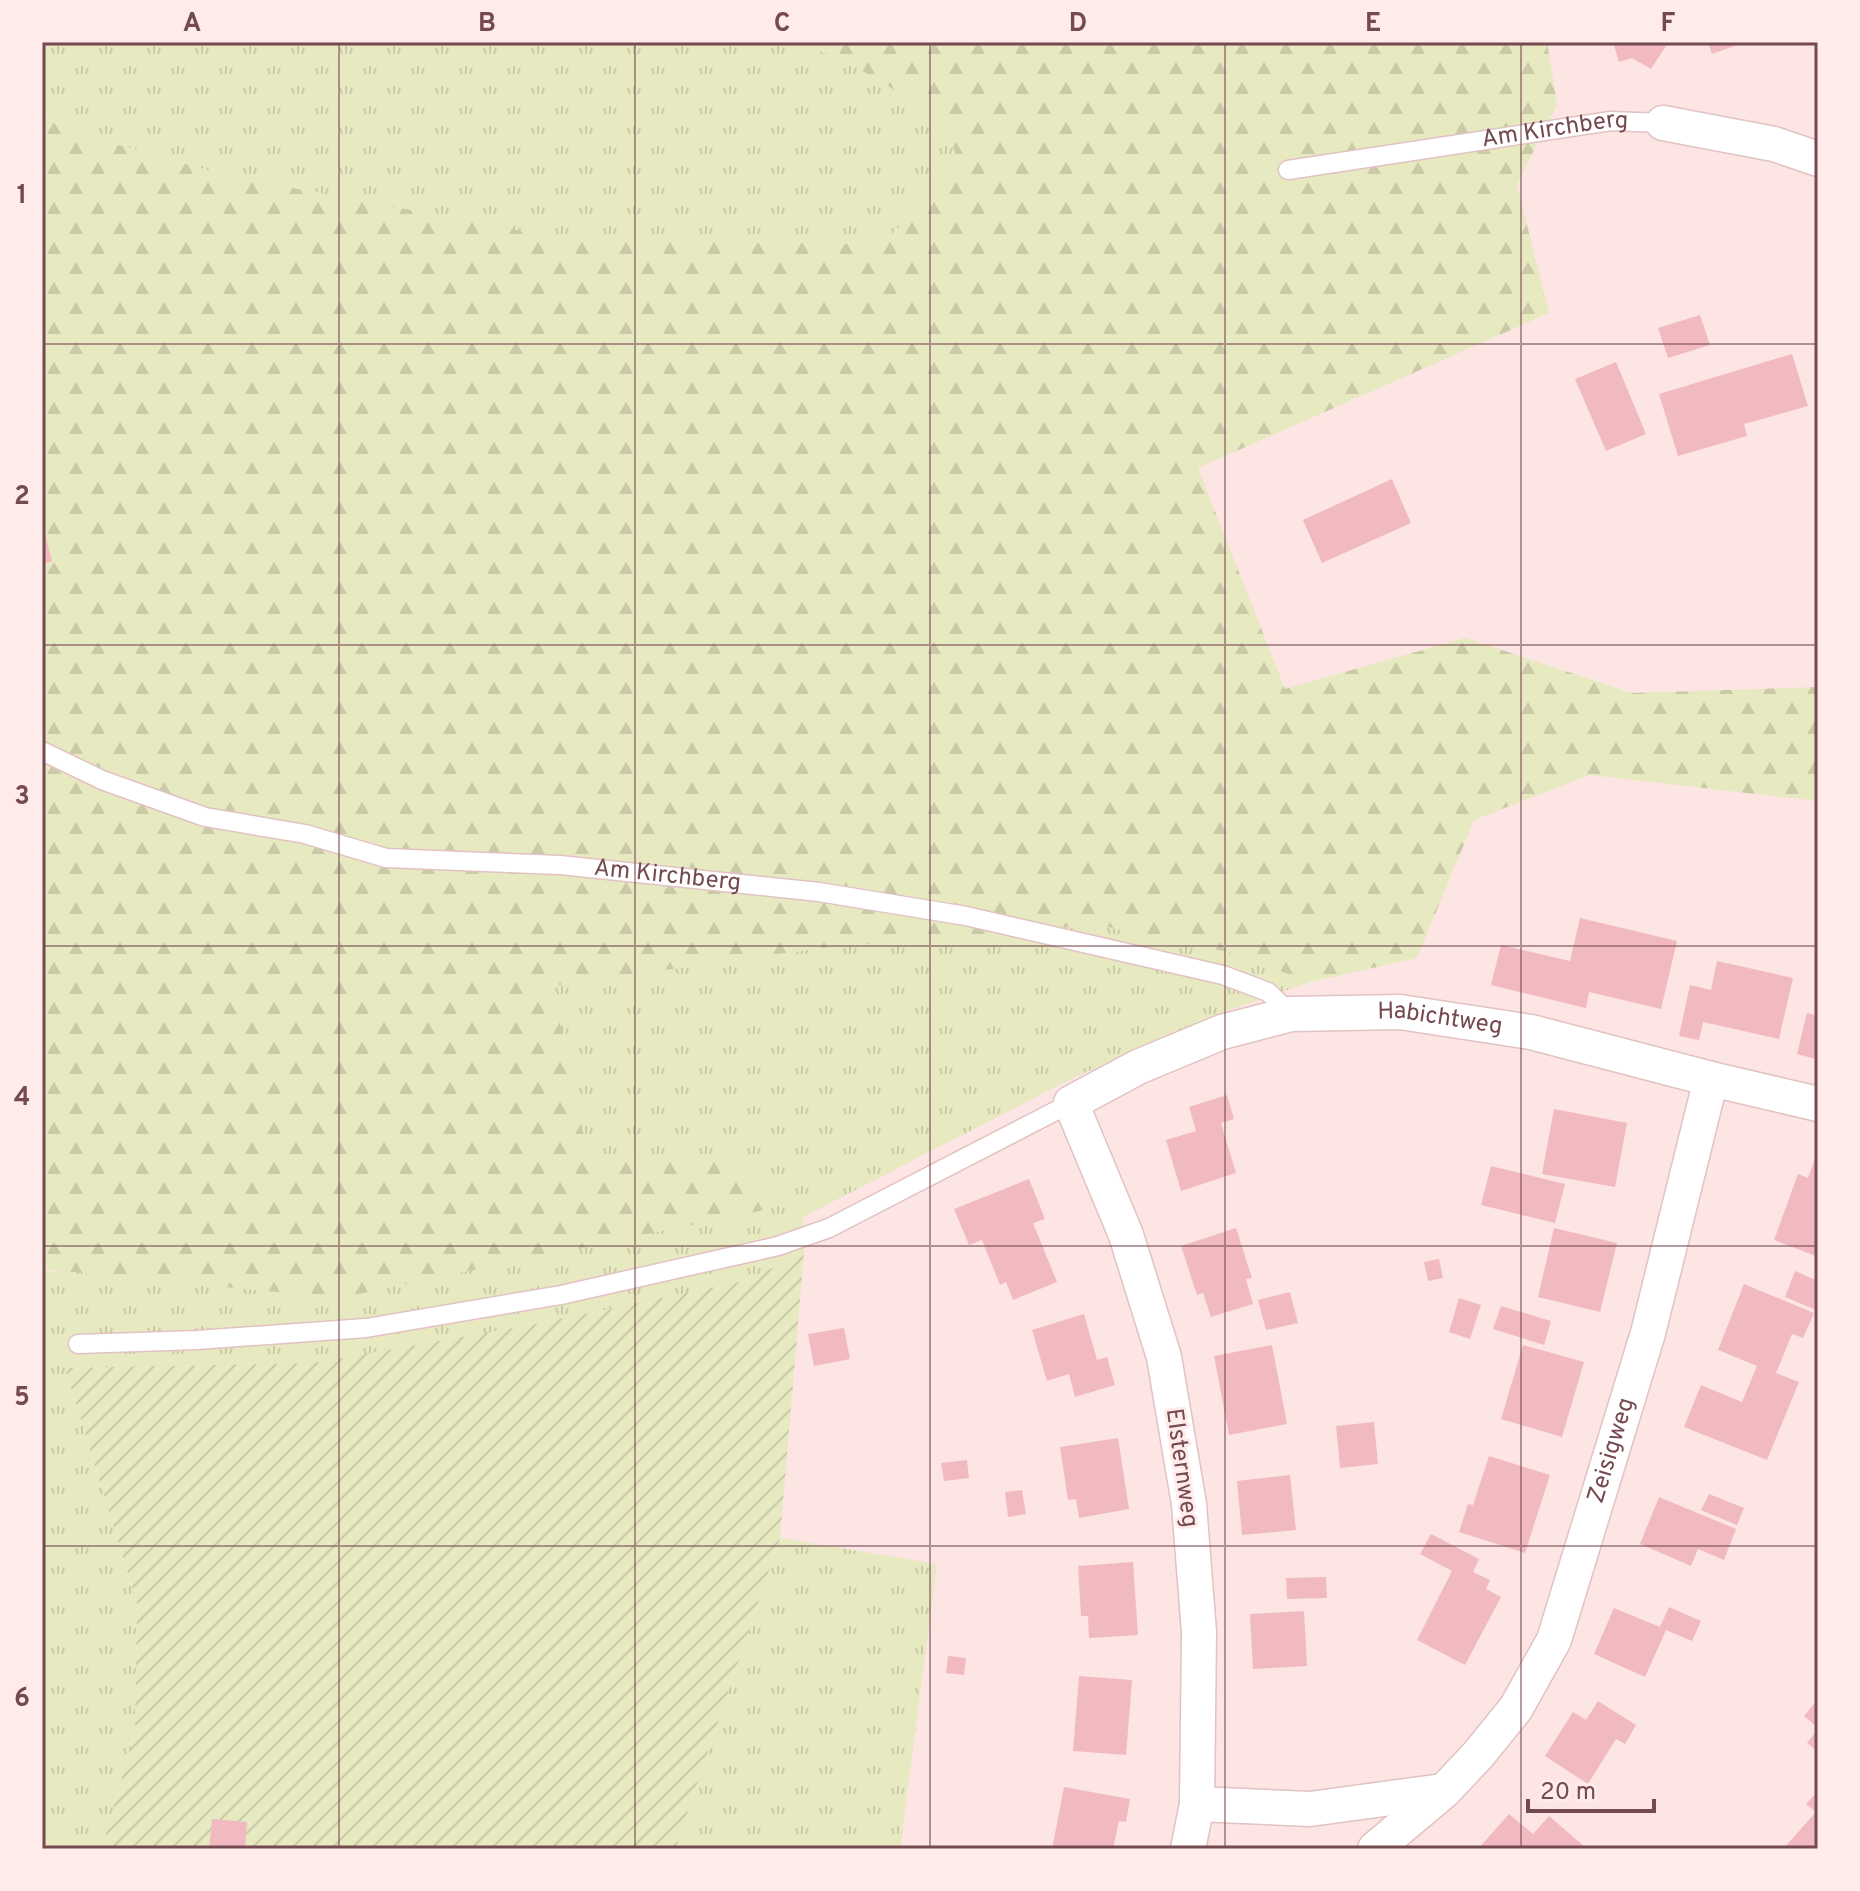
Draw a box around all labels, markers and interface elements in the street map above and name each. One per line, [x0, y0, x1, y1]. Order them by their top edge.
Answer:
text: A [183, 8, 201, 41]
text: B [478, 8, 496, 41]
text: C [774, 8, 790, 41]
text: D [1069, 8, 1087, 41]
text: E [1365, 8, 1381, 41]
text: F [1661, 8, 1676, 41]
street label: Am Kirchberg [1480, 106, 1629, 155]
text: 1 [17, 180, 27, 213]
text: 2 [14, 481, 30, 514]
text: 3 [14, 781, 30, 814]
street label: Am Kirchberg [592, 854, 742, 899]
street label: Habichtweg [1377, 997, 1504, 1042]
text: 4 [14, 1082, 30, 1115]
text: 5 [14, 1382, 30, 1415]
street label: Zeisigweg [1582, 1394, 1642, 1507]
street label: Elsternweg [1158, 1407, 1204, 1529]
text: 6 [14, 1683, 30, 1716]
scale bar [1528, 1763, 1654, 1813]
text: 20 m [1540, 1778, 1596, 1808]

